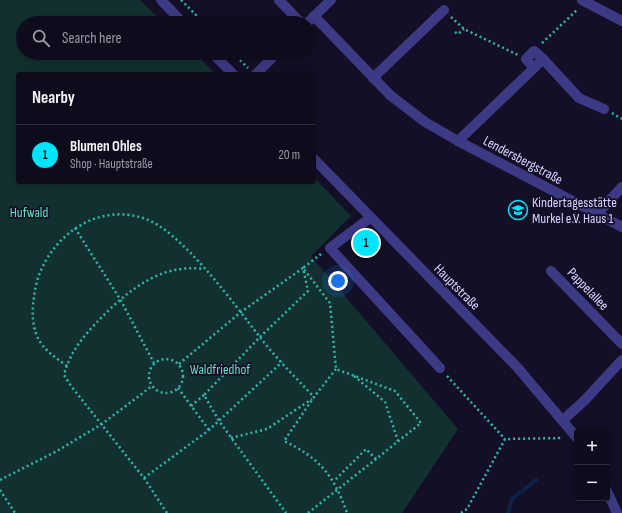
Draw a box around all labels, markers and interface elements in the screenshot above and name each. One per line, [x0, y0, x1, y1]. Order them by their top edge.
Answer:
search box [16, 16, 316, 60]
icon: search [30, 27, 52, 49]
text: Search here [62, 29, 122, 48]
text: Nearby [32, 88, 75, 108]
street label: Lendersbergstraße [480, 132, 566, 188]
text: Blumen Ohles [70, 137, 142, 156]
text: 1 [42, 147, 48, 163]
text: 20 m [278, 147, 300, 163]
text: Shop · Hauptstraße [70, 156, 153, 172]
place label: Kindertagesstätte Murkel e.V. Haus 1 [532, 194, 617, 227]
school or university icon: Kindertagesstätte Murkel e.V. Haus 1 [507, 199, 529, 221]
park label: Hufwald [10, 204, 48, 221]
pin: 1 [353, 228, 379, 258]
street label: Hauptstraße [430, 260, 484, 314]
street label: Pappelallee [564, 264, 612, 314]
your location [328, 271, 348, 291]
park label: Waldfriedhof [190, 361, 251, 378]
map controls [574, 429, 610, 501]
button: + [574, 429, 610, 465]
button: − [574, 465, 610, 501]

